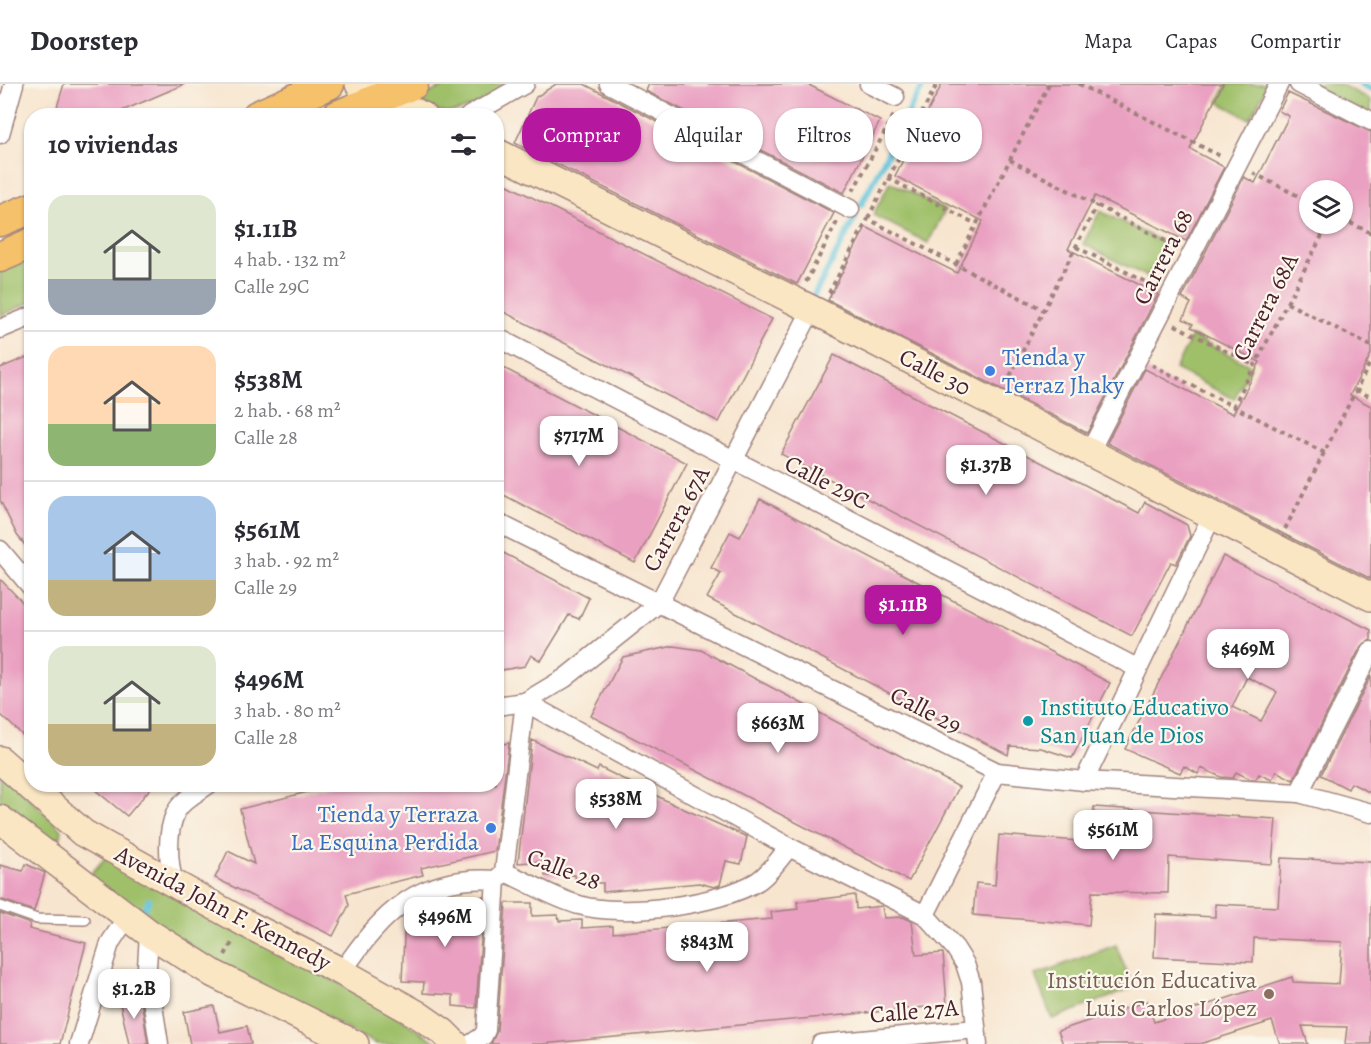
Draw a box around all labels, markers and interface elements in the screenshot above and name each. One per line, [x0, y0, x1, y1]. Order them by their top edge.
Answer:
text: Doorstep [30, 22, 138, 60]
text: Mapa [1084, 27, 1132, 55]
text: Capas [1165, 27, 1218, 55]
text: Compartir [1251, 27, 1341, 55]
chip: Comprar [522, 108, 641, 162]
chip: Alquilar [653, 108, 763, 162]
chip: Filtros [775, 108, 873, 162]
chip: Nuevo [885, 108, 982, 162]
text: 10 viviendas [48, 127, 178, 162]
icon: filters [447, 128, 480, 161]
map controls [1299, 180, 1353, 234]
button: layers [1299, 180, 1353, 234]
street label: Carrera 68 [1125, 204, 1201, 310]
text: $1.11B [234, 211, 298, 246]
icon: home [96, 219, 168, 291]
text: 4 hab. · 132 m² [234, 246, 346, 273]
street label: Carrera 68A [1224, 247, 1306, 366]
text: Calle 29C [234, 273, 310, 300]
street label: Calle 30 [894, 340, 976, 404]
place label: Tienda y Terraz Jhaky [1002, 341, 1124, 401]
text: $538M [234, 362, 303, 397]
marker: Tienda y Terraz Jhaky [983, 364, 997, 378]
icon: home [96, 370, 168, 442]
text: 2 hab. · 68 m² [234, 397, 341, 424]
pin: $717M [537, 416, 621, 467]
text: $717M [554, 422, 604, 449]
text: Calle 28 [234, 424, 298, 451]
pin: $1.37B [937, 445, 1035, 496]
street label: Calle 29C [779, 447, 875, 517]
text: $1.37B [960, 451, 1012, 478]
street label: Carrera 67A [635, 460, 718, 577]
text: $561M [234, 512, 301, 547]
icon: home [96, 520, 168, 592]
text: 3 hab. · 92 m² [234, 547, 339, 574]
text: Calle 29 [234, 574, 297, 601]
pin: $1.11B [854, 585, 952, 636]
text: $1.11B [879, 591, 927, 618]
pin: $469M [1206, 629, 1290, 680]
text: $469M [1221, 635, 1275, 662]
text: $496M [234, 662, 304, 697]
icon: home [96, 670, 168, 742]
street label: Calle 29 [885, 679, 967, 741]
place label: Instituto Educativo San Juan de Dios [1040, 691, 1229, 751]
text: 3 hab. · 80 m² [234, 697, 341, 724]
pin: $663M [736, 703, 820, 754]
text: $663M [751, 709, 805, 736]
marker: Instituto Educativo San Juan de Dios [1021, 714, 1035, 728]
text: Calle 28 [234, 724, 298, 751]
pin: $538M [574, 779, 658, 830]
text: $538M [590, 785, 642, 812]
place label: Tienda y Terraza La Esquina Perdida [290, 798, 480, 858]
pin: $561M [1071, 810, 1155, 861]
text: $561M [1087, 816, 1139, 843]
marker: Tienda y Terraza La Esquina Perdida [484, 821, 498, 835]
street label: Avenida John F. Kennedy [108, 837, 337, 979]
street label: Calle 28 [523, 840, 605, 898]
pin: $496M [403, 897, 487, 948]
text: $496M [418, 903, 472, 930]
pin: $843M [665, 922, 749, 973]
text: $843M [680, 928, 734, 955]
place label: Institución Educativa Luis Carlos López [1047, 964, 1258, 1024]
pin: $1.2B [92, 969, 176, 1020]
text: $1.2B [112, 975, 156, 1002]
marker: Institución Educativa Luis Carlos López [1262, 987, 1276, 1001]
street label: Calle 27A [868, 991, 961, 1031]

